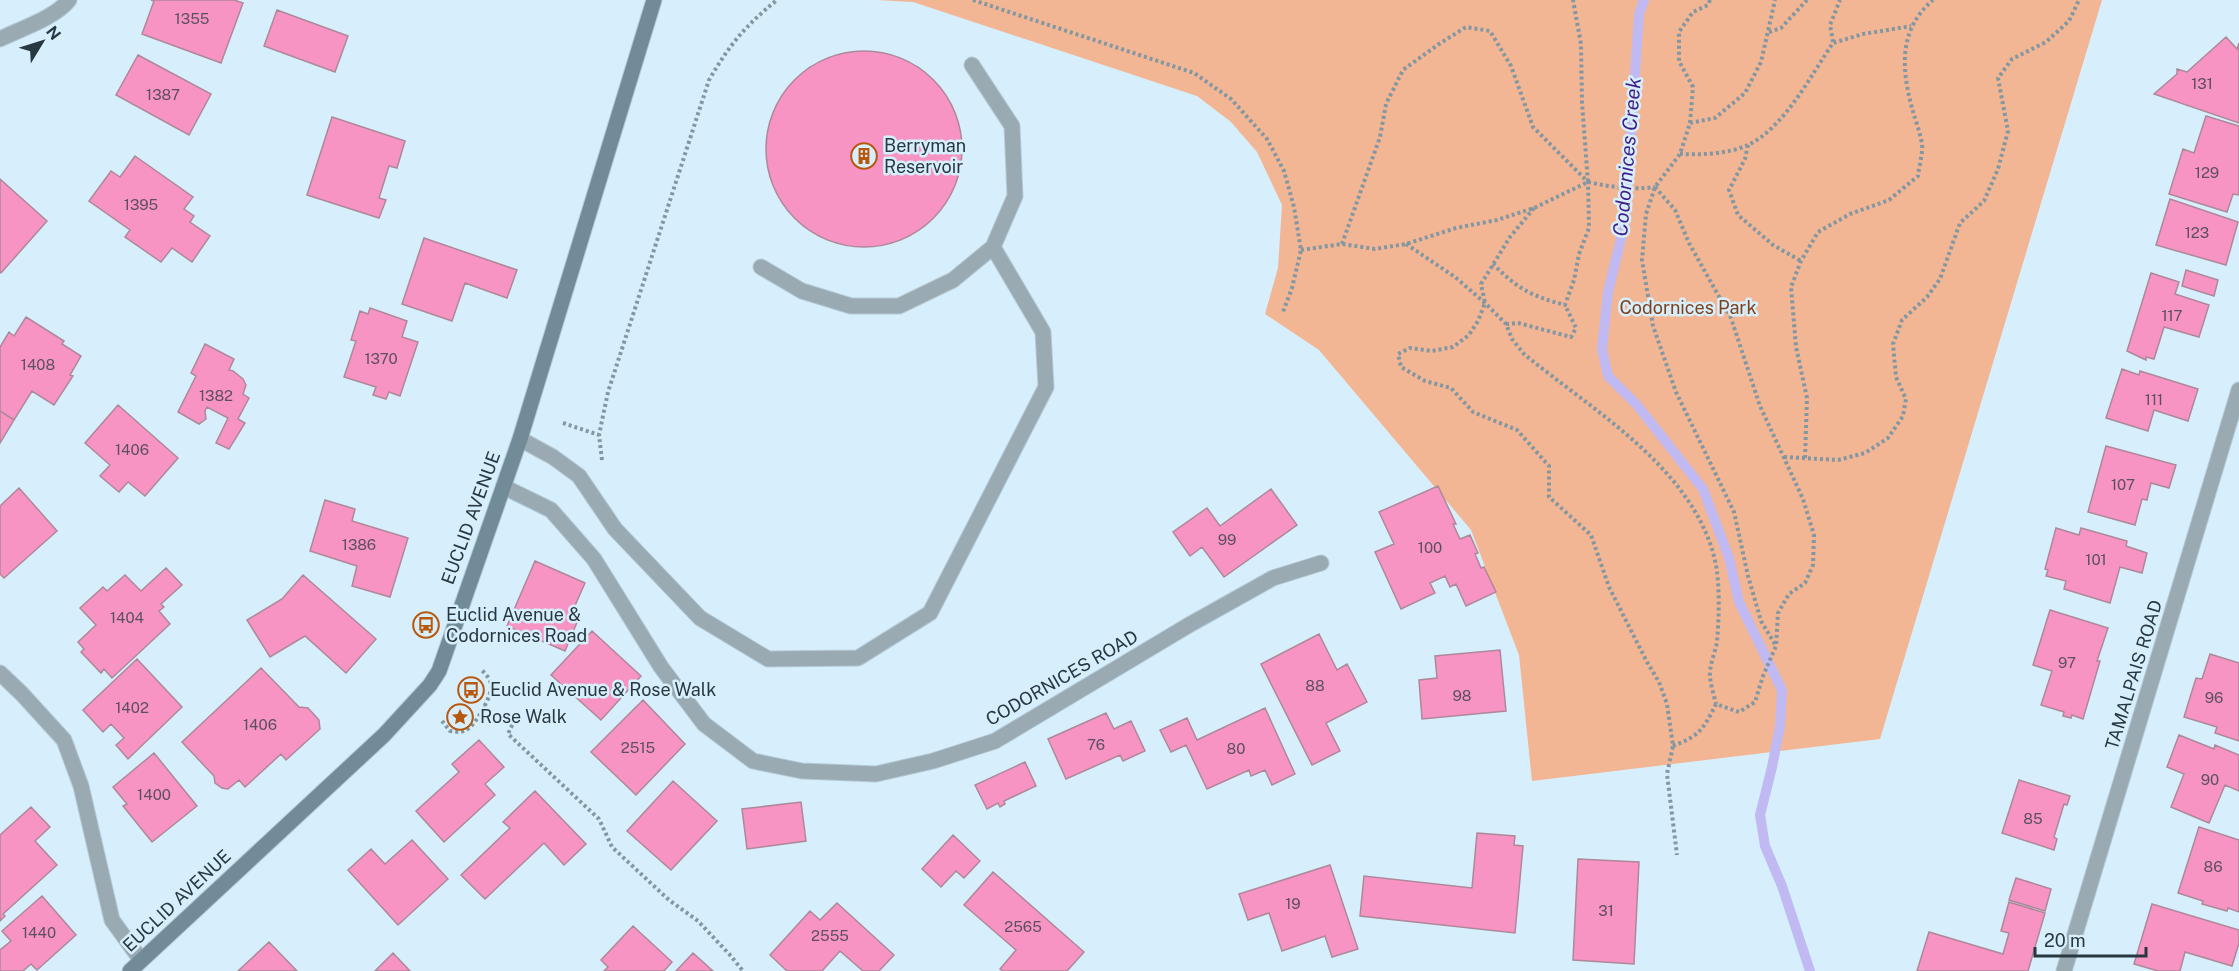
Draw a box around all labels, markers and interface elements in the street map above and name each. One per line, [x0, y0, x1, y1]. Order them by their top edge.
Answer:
house number: 1355 [175, 10, 209, 27]
north arrow [12, 12, 72, 72]
text: N [42, 22, 65, 44]
house number: 131 [2191, 75, 2213, 92]
water label: Codornices Creek [1608, 76, 1646, 237]
house number: 1387 [146, 86, 180, 103]
place label: Berryman Reservoir [884, 135, 966, 177]
building icon: Berryman Reservoir [849, 141, 879, 171]
house number: 129 [2195, 164, 2219, 181]
house number: 1395 [124, 196, 158, 213]
house number: 123 [2185, 224, 2209, 241]
park label: Codornices Park [1619, 297, 1757, 318]
house number: 117 [2161, 307, 2183, 324]
house number: 1370 [364, 350, 398, 367]
house number: 1408 [21, 356, 55, 373]
house number: 1382 [199, 387, 233, 404]
house number: 111 [2145, 391, 2163, 408]
house number: 1406 [115, 441, 149, 458]
street label: EUCLID AVENUE [437, 449, 504, 587]
house number: 107 [2111, 476, 2135, 493]
house number: 99 [1218, 531, 1236, 548]
house number: 1386 [342, 536, 376, 553]
house number: 100 [1418, 539, 1442, 556]
house number: 101 [2085, 551, 2107, 568]
street label: TAMALPAIS ROAD [2101, 597, 2166, 752]
place label: Euclid Avenue & Codornices Road [446, 604, 587, 646]
house number: 1404 [110, 609, 144, 626]
bus stop icon: Euclid Avenue & Codornices Road [411, 610, 441, 640]
street label: CODORNICES ROAD [982, 625, 1141, 730]
house number: 97 [2058, 654, 2076, 671]
bus stop icon: Euclid Avenue & Rose Walk [456, 675, 486, 705]
house number: 88 [1305, 677, 1325, 694]
place label: Euclid Avenue & Rose Walk [490, 679, 716, 700]
house number: 98 [1453, 687, 1471, 704]
house number: 96 [2205, 689, 2223, 706]
house number: 1402 [115, 699, 149, 716]
place icon: Rose Walk [445, 702, 475, 732]
place label: Rose Walk [480, 706, 567, 727]
house number: 1406 [243, 716, 277, 733]
house number: 76 [1087, 736, 1105, 753]
house number: 2515 [621, 739, 655, 756]
house number: 80 [1227, 740, 1245, 757]
house number: 90 [2201, 771, 2219, 788]
house number: 1400 [137, 786, 171, 803]
house number: 85 [2023, 810, 2043, 827]
street label: EUCLID AVENUE [118, 845, 235, 956]
house number: 86 [2204, 858, 2222, 875]
house number: 19 [1285, 895, 1301, 912]
house number: 31 [1598, 902, 1614, 919]
house number: 2565 [1004, 918, 1042, 935]
scale bar [2035, 920, 2146, 958]
house number: 1440 [22, 924, 56, 941]
house number: 2555 [811, 927, 849, 944]
text: 20 m [2044, 930, 2086, 951]

